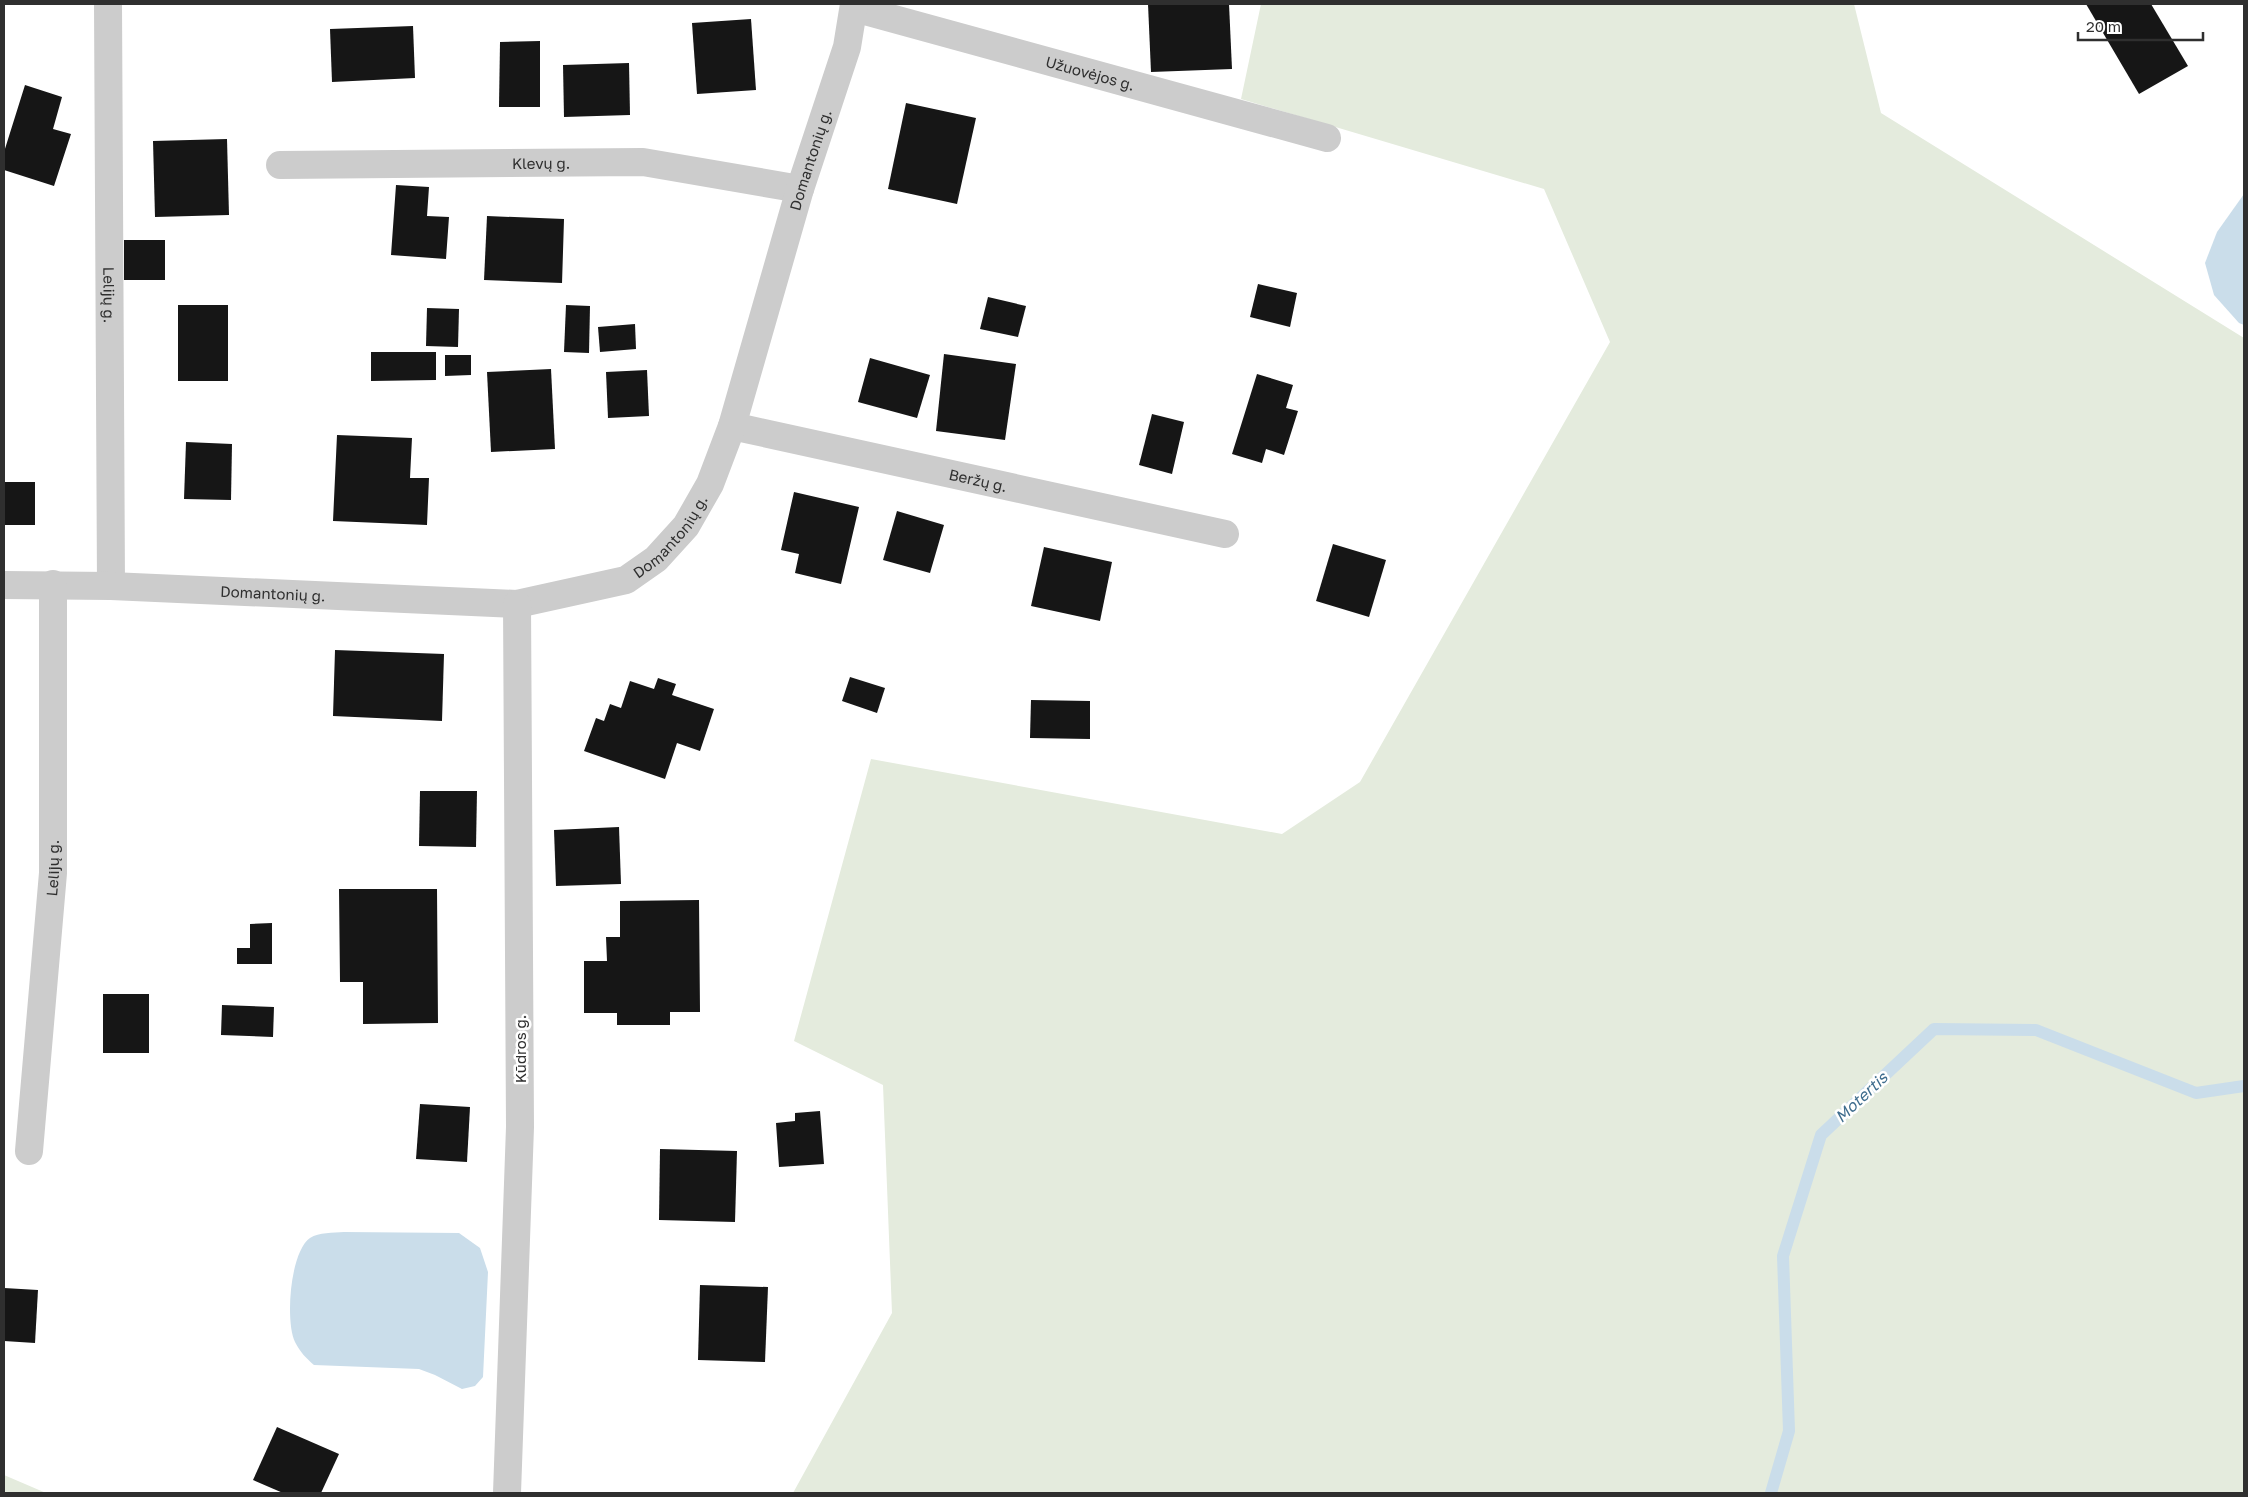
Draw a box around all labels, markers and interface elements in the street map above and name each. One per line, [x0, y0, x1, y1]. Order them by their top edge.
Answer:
scale bar [2078, 10, 2203, 42]
text: 20 m [2086, 17, 2121, 35]
street label: Užuovėjos g. [1044, 52, 1137, 94]
street label: Domantonių g. [785, 107, 835, 212]
street label: Klevų g. [512, 154, 570, 172]
street label: Lelijų g. [100, 267, 119, 323]
street label: Beržų g. [947, 465, 1009, 495]
street label: Domantonių g. [629, 492, 711, 581]
street label: Domantonių g. [220, 582, 326, 604]
street label: Lelijų g. [42, 840, 62, 897]
street label: Kūdros g. [511, 1015, 529, 1083]
water label: Motertis [1830, 1067, 1893, 1126]

